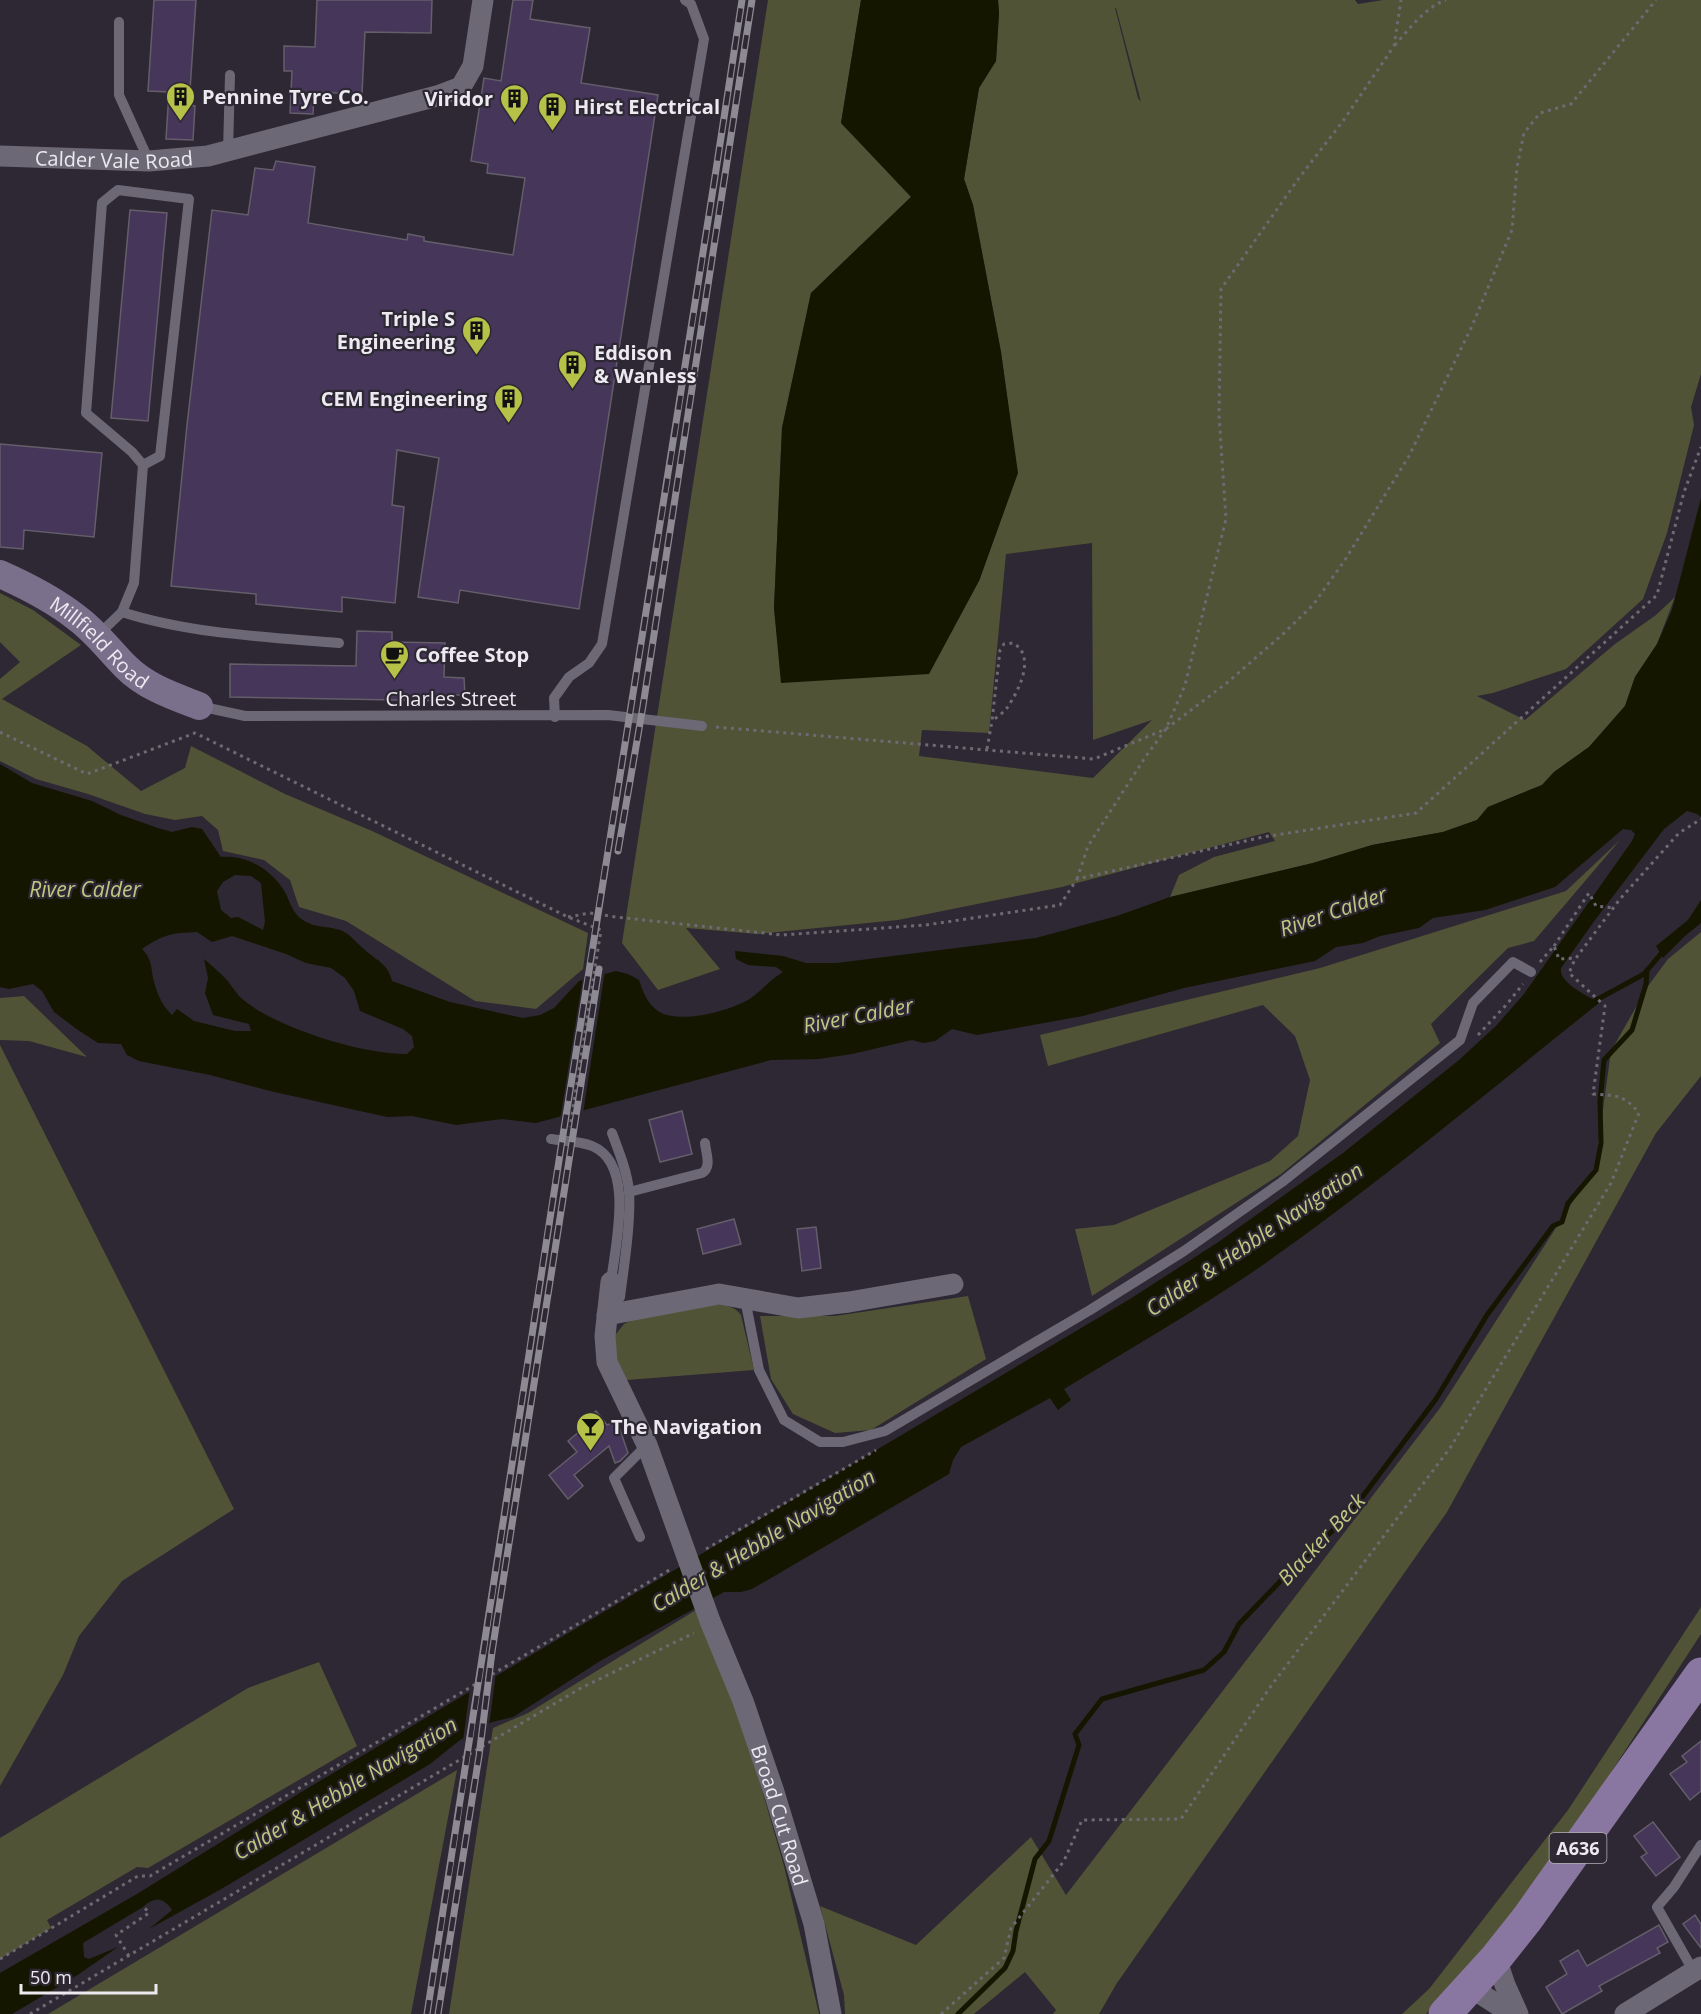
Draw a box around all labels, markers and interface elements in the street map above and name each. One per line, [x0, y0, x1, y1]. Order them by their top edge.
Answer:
building icon: Pennine Tyre Co. [165, 80, 197, 122]
building icon: Viridor [498, 82, 530, 124]
place label: Pennine Tyre Co. [202, 83, 369, 110]
place label: Viridor [425, 85, 493, 112]
building icon: Hirst Electrical [537, 90, 569, 132]
place label: Hirst Electrical [574, 93, 720, 120]
street label: Calder Vale Road [35, 144, 194, 175]
place label: Triple S Engineering [337, 305, 456, 355]
building icon: Triple S Engineering [460, 314, 492, 356]
place label: Eddison & Wanless [594, 339, 697, 389]
building icon: Eddison & Wanless [557, 348, 589, 390]
building icon: CEM Engineering [492, 382, 524, 424]
place label: CEM Engineering [321, 385, 488, 412]
street label: Millfield Road [45, 589, 155, 695]
cafe icon: Coffee Stop [378, 638, 410, 680]
place label: Coffee Stop [415, 641, 529, 668]
street label: Charles Street [385, 685, 517, 712]
water label: River Calder [29, 875, 142, 903]
water label: River Calder [1276, 879, 1391, 942]
water label: River Calder [801, 990, 916, 1039]
water label: Calder & Hebble Navigation [1140, 1156, 1368, 1322]
bar icon: The Navigation [574, 1410, 606, 1452]
place label: The Navigation [611, 1413, 762, 1440]
water label: Calder & Hebble Navigation [646, 1462, 880, 1618]
water label: Blacker Beck [1271, 1486, 1372, 1591]
water label: Calder & Hebble Navigation [228, 1710, 462, 1866]
street label: Broad Cut Road [745, 1741, 815, 1889]
road number: A636 [1550, 1833, 1606, 1863]
scale bar [21, 1957, 156, 1995]
text: 50 m [30, 1965, 72, 1989]

